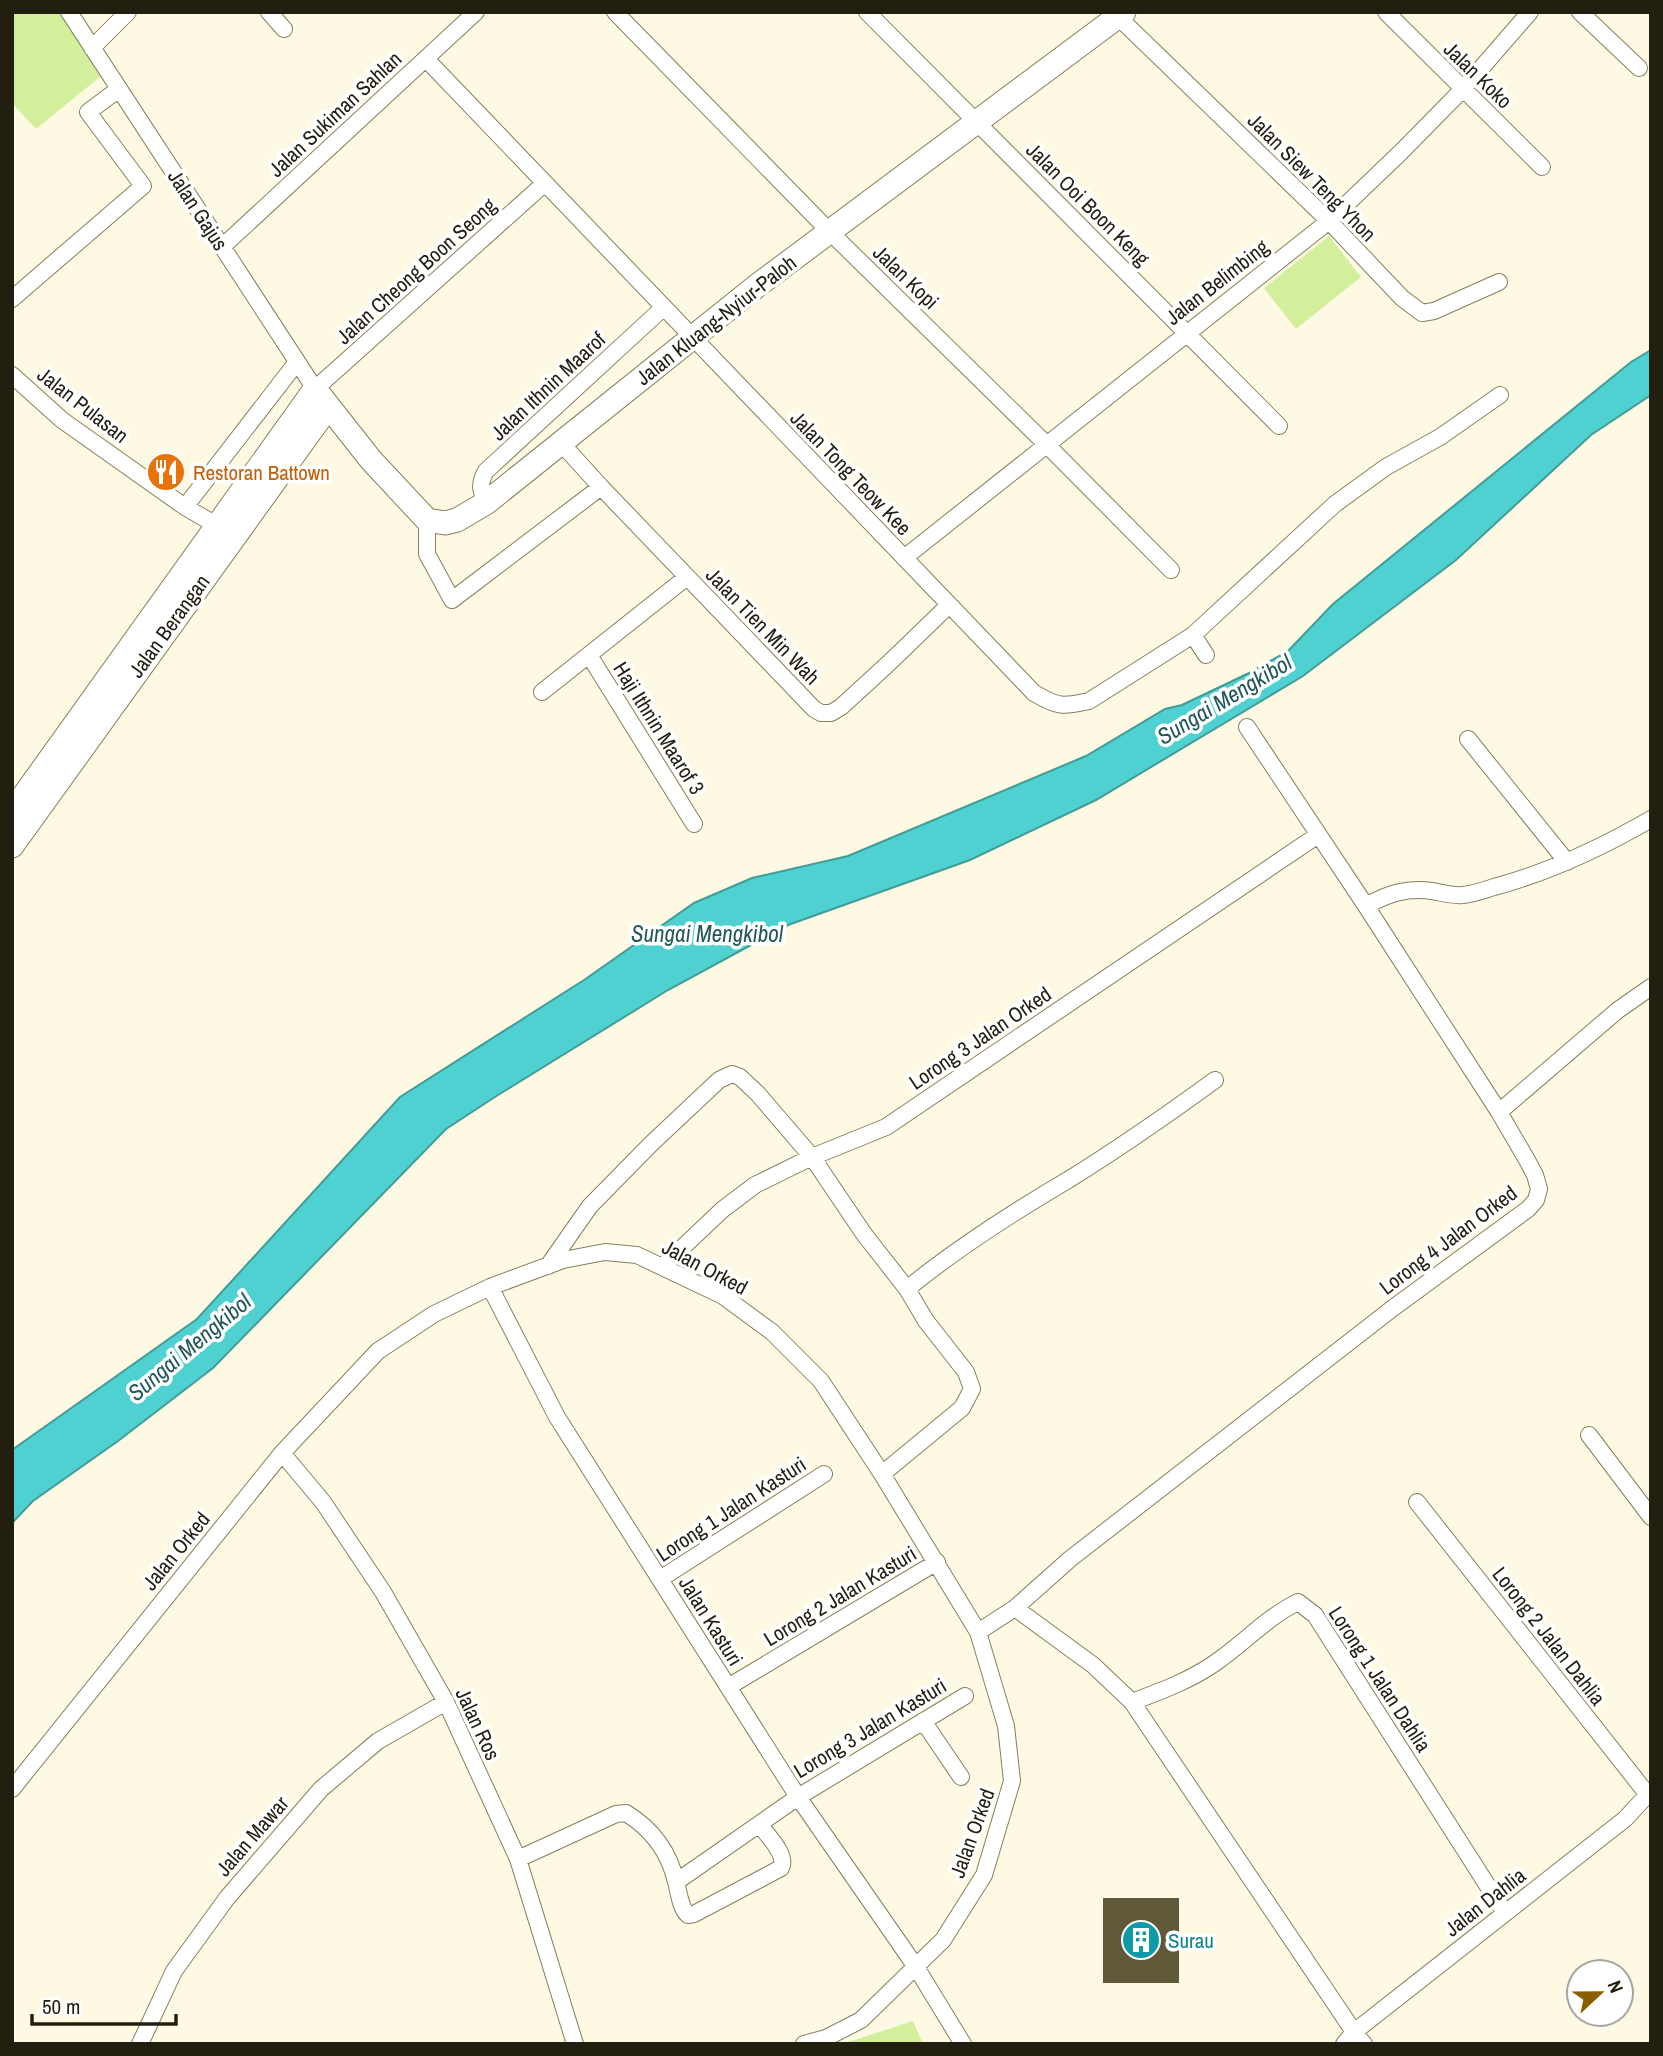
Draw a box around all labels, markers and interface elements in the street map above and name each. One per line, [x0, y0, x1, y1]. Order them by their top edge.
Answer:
street label: Jalan Koko [1437, 35, 1519, 115]
street label: Jalan Sukiman Sahlan [262, 45, 408, 183]
street label: Jalan Siew Teng Yhon [1241, 106, 1383, 248]
street label: Jalan Ooi Boon Keng [1020, 136, 1156, 272]
street label: Jalan Gajus [161, 164, 235, 256]
street label: Jalan Cheong Boon Seong [330, 191, 503, 351]
street label: Jalan Belimbing [1159, 232, 1275, 331]
street label: Jalan Kopi [867, 238, 945, 316]
street label: Jalan Kluang-Nyiur-Paloh [630, 248, 802, 392]
street label: Jalan Ithnin Maarof [484, 325, 612, 447]
street label: Jalan Pulasan [31, 360, 135, 450]
street label: Jalan Tong Teow Kee [784, 404, 918, 542]
restaurant icon: Restoran Battown [145, 451, 187, 493]
place label: Restoran Battown [193, 458, 330, 487]
street label: Jalan Tien Min Wah [699, 561, 827, 691]
street label: Jalan Berangan [122, 569, 216, 683]
water label: Sungai Mengkibol [1151, 646, 1298, 751]
street label: Haji Ithnin Maarof 3 [607, 656, 711, 800]
water label: Sungai Mengkibol [631, 918, 784, 949]
street label: Lorong 3 Jalan Orked [903, 980, 1057, 1096]
street label: Lorong 4 Jalan Orked [1373, 1179, 1523, 1301]
street label: Jalan Orked [657, 1232, 753, 1302]
water label: Sungai Mengkibol [121, 1286, 258, 1408]
street label: Lorong 1 Jalan Kasturi [650, 1450, 812, 1568]
street label: Jalan Orked [136, 1506, 216, 1596]
street label: Lorong 2 Jalan Kasturi [758, 1539, 922, 1653]
street label: Lorong 2 Jalan Dahlia [1486, 1561, 1613, 1712]
street label: Jalan Kasturi [672, 1571, 750, 1671]
street label: Lorong 1 Jalan Dahlia [1322, 1600, 1438, 1758]
street label: Lorong 3 Jalan Kasturi [788, 1671, 952, 1785]
street label: Jalan Ros [449, 1683, 507, 1765]
street label: Jalan Orked [942, 1784, 1002, 1882]
street label: Jalan Mawar [209, 1789, 295, 1882]
street label: Jalan Dahlia [1438, 1861, 1532, 1943]
building icon: Surau [1120, 1919, 1162, 1961]
place label: Surau [1168, 1926, 1214, 1955]
north arrow [1565, 1958, 1635, 2028]
text: N [1602, 1977, 1630, 1997]
scale bar [32, 1982, 175, 2026]
text: 50 m [42, 1992, 80, 2021]

